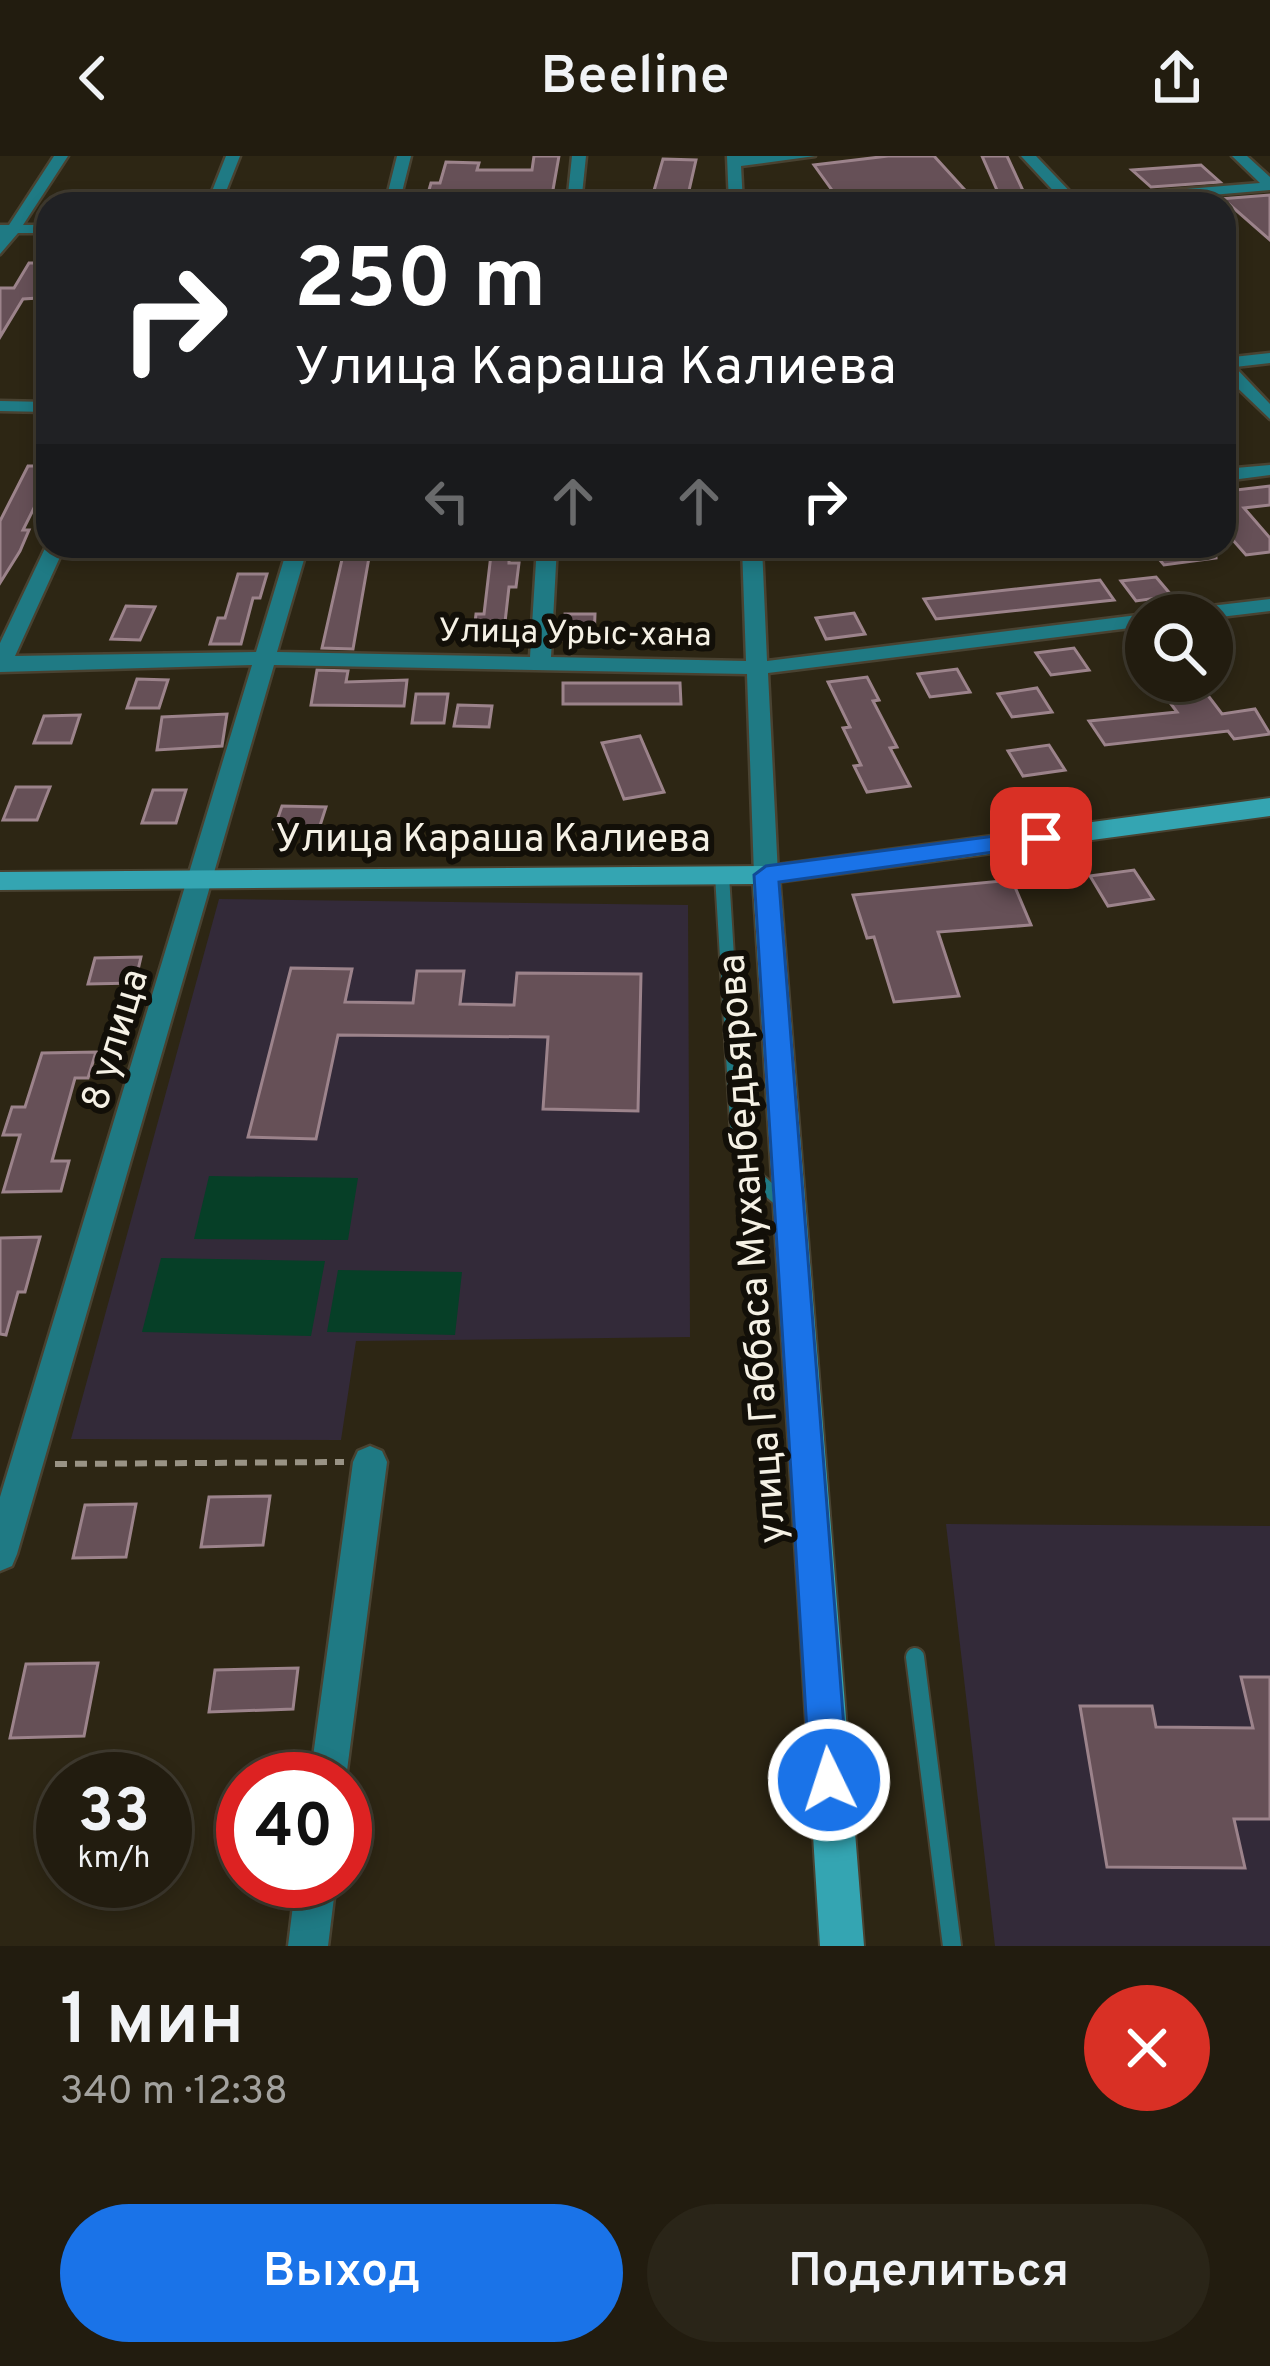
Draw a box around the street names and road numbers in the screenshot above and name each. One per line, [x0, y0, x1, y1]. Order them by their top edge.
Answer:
street label: Улица Урыс-хана [438, 612, 712, 658]
street label: Улица Караша Калиева [275, 817, 711, 866]
street label: улица Габбаса Муханбедьярова [709, 952, 800, 1545]
street label: 8 улица [73, 964, 162, 1117]

